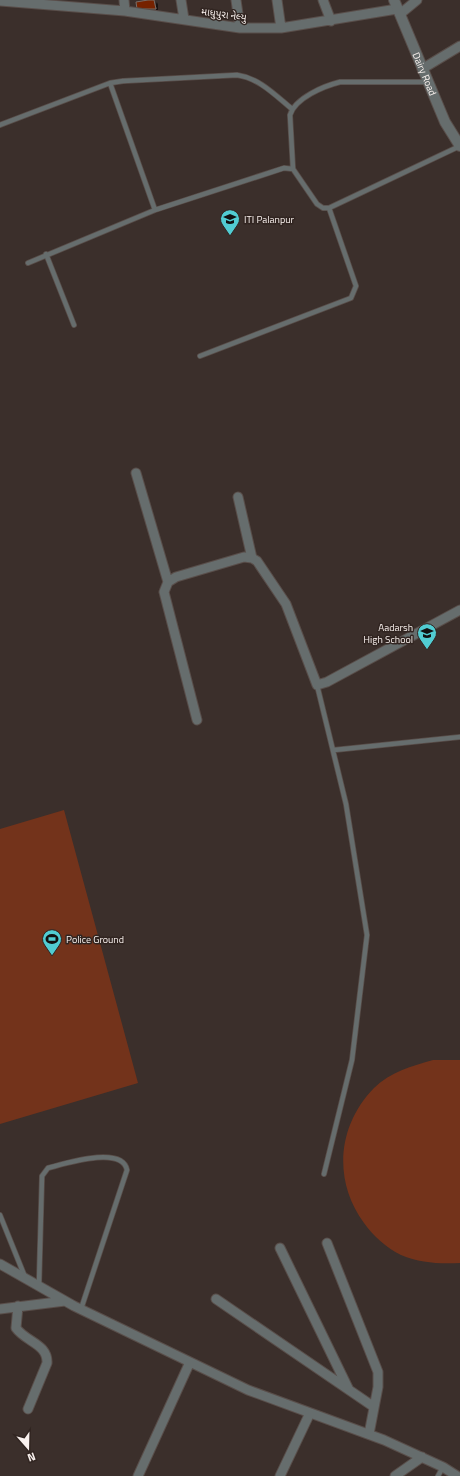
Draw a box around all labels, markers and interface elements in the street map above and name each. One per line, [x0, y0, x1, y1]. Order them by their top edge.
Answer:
street label: માધુપુરા નેલ્યુ [200, 4, 249, 25]
street label: Dairy Road [409, 50, 440, 98]
school or university icon: ITI Palanpur [219, 208, 241, 236]
place label: ITI Palanpur [244, 212, 295, 227]
place label: Aadarsh High School [363, 620, 413, 647]
school or university icon: Aadarsh High School [416, 622, 438, 650]
sports icon: Police Ground [41, 928, 63, 956]
place label: Police Ground [66, 932, 124, 947]
north arrow [8, 1428, 48, 1468]
text: N [25, 1449, 38, 1466]

